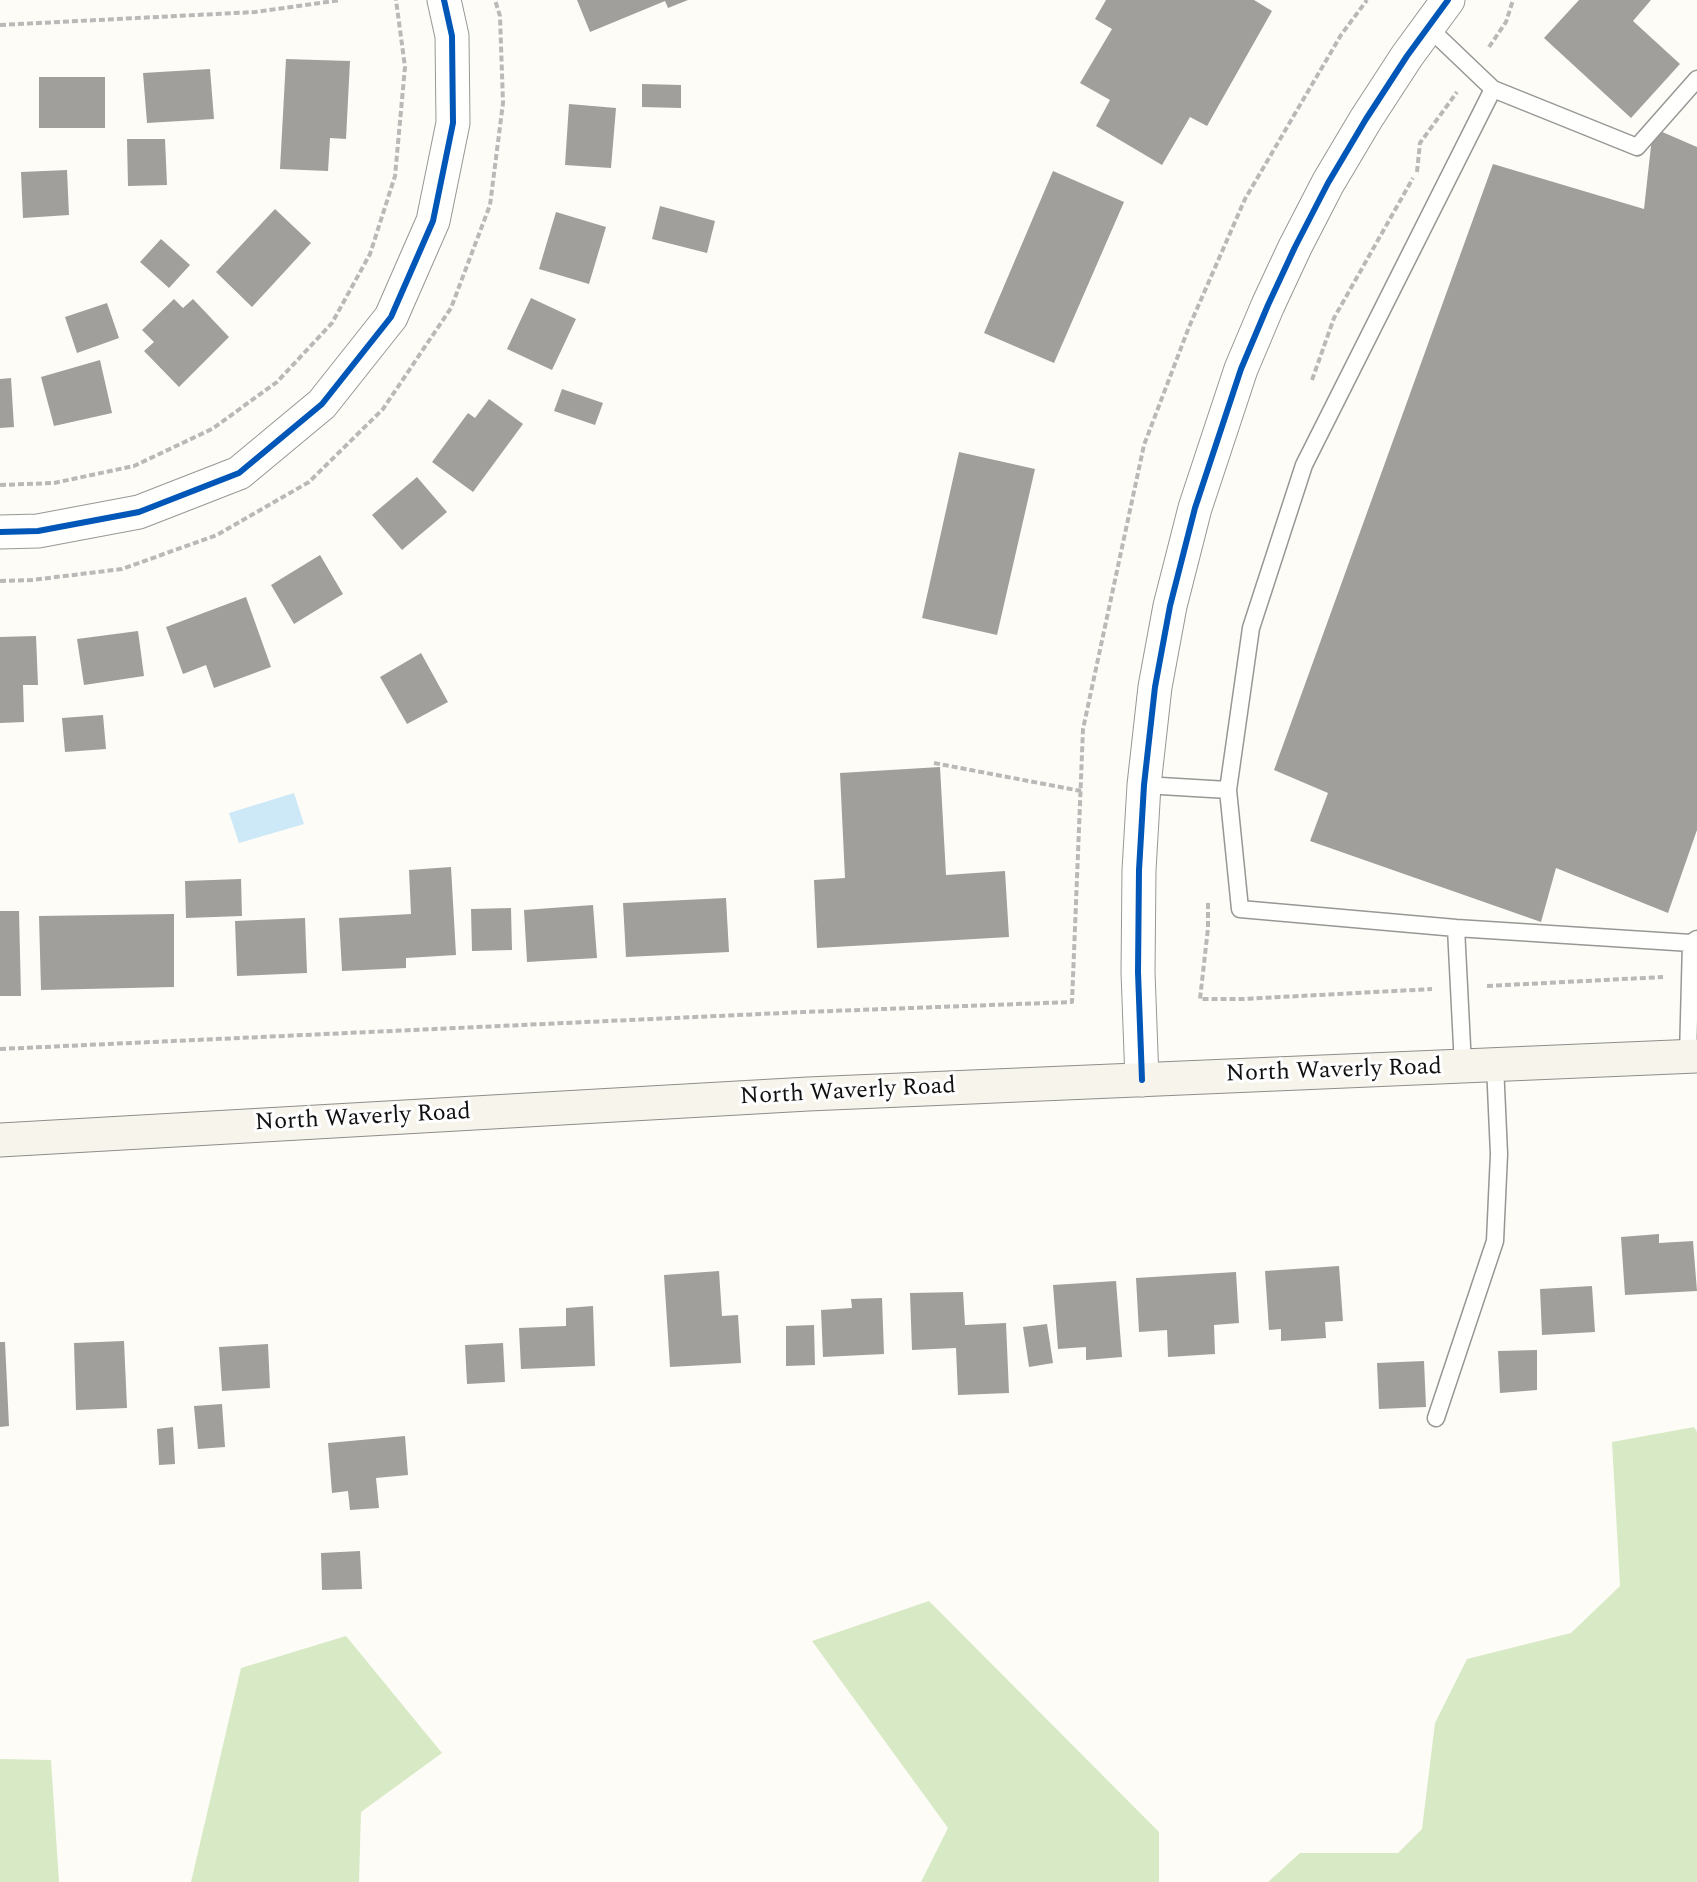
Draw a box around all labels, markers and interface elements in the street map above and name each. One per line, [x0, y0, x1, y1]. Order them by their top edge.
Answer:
street label: North Waverly Road [1225, 1054, 1443, 1090]
street label: North Waverly Road [739, 1073, 957, 1113]
street label: North Waverly Road [254, 1099, 472, 1139]

